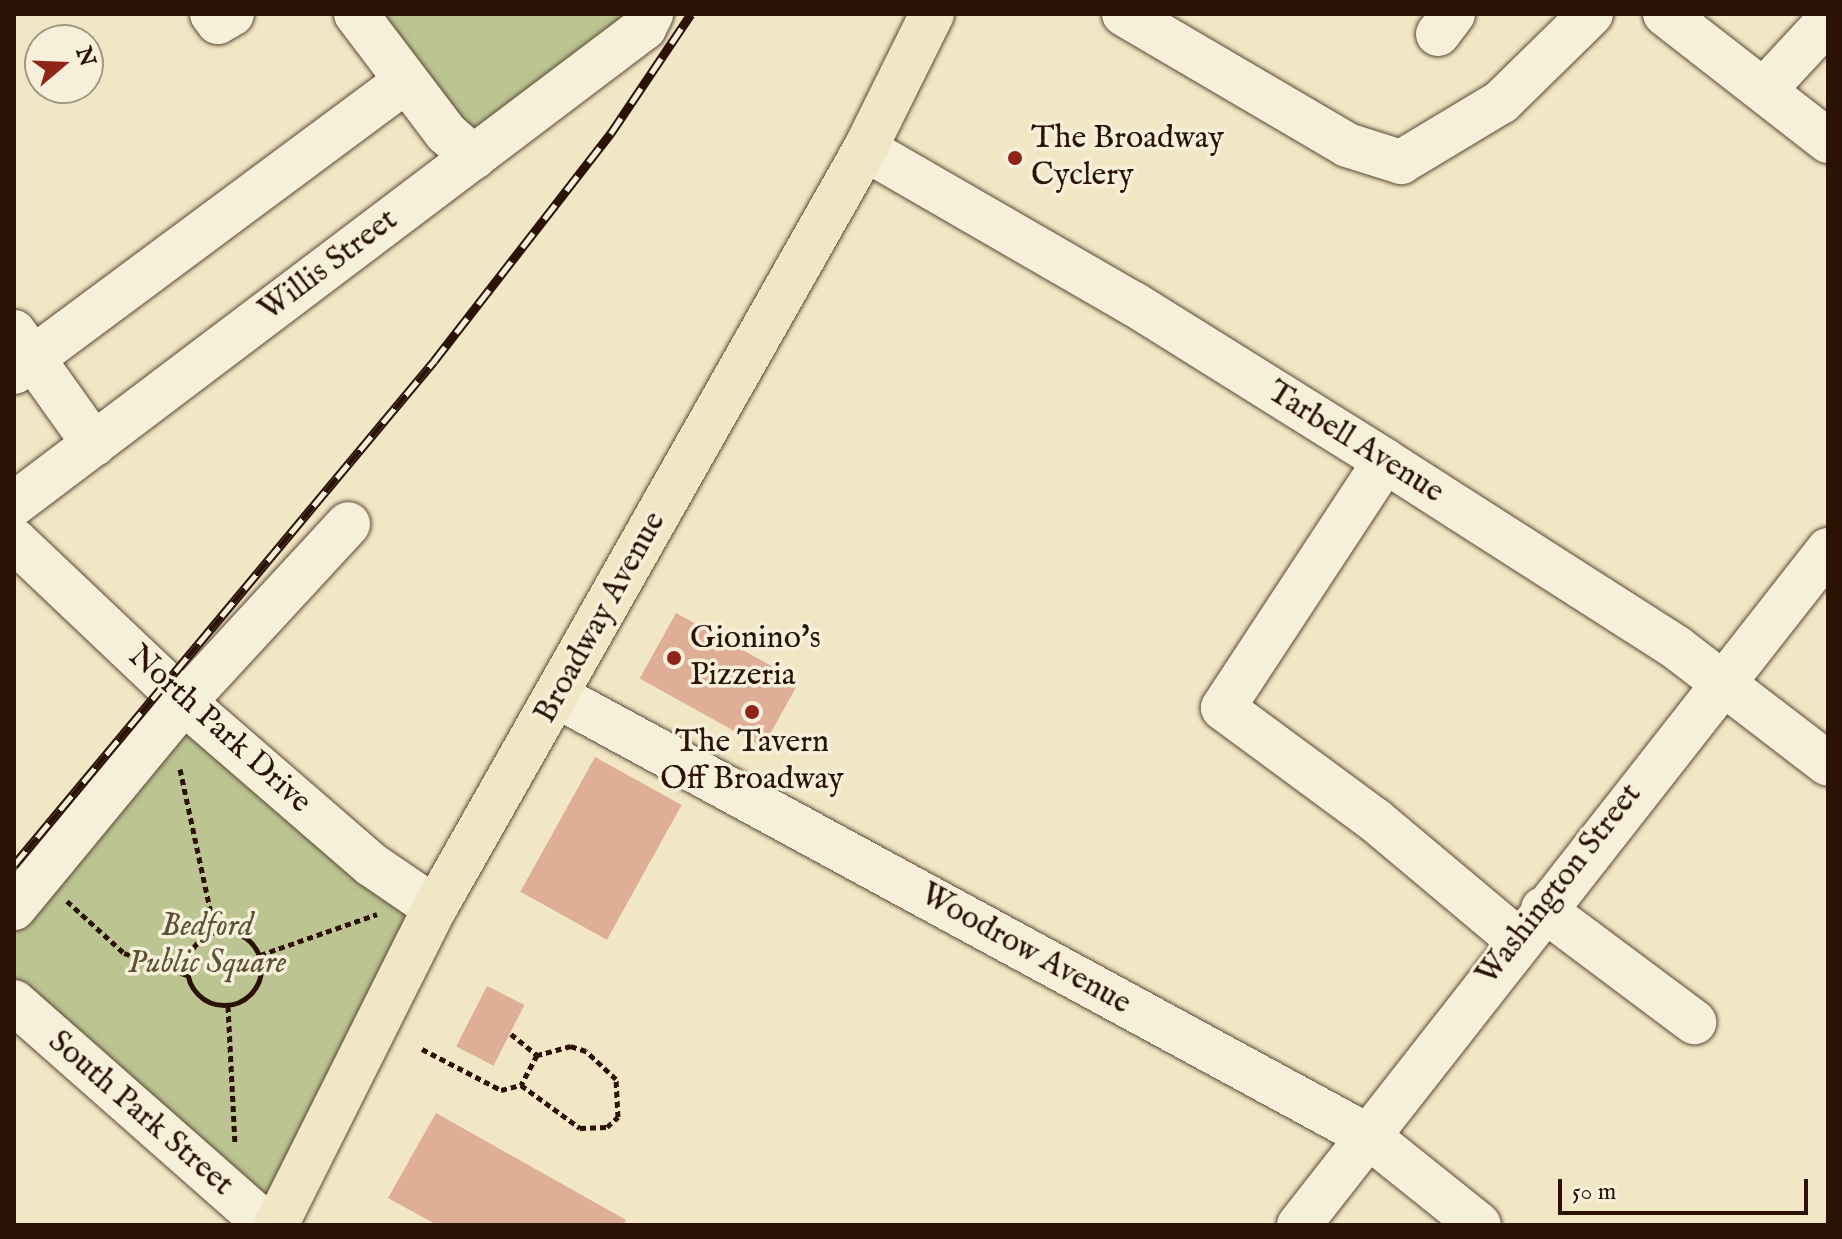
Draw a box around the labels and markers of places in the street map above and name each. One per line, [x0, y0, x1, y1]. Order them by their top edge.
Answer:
place label: The Broadway Cyclery [1031, 121, 1224, 196]
marker: The Broadway Cyclery [1006, 149, 1024, 167]
place label: Gionino's Pizzeria [690, 621, 821, 696]
marker: Gionino's Pizzeria [665, 649, 683, 667]
marker: The Tavern Off Broadway [743, 703, 761, 721]
place label: The Tavern Off Broadway [660, 725, 844, 800]

